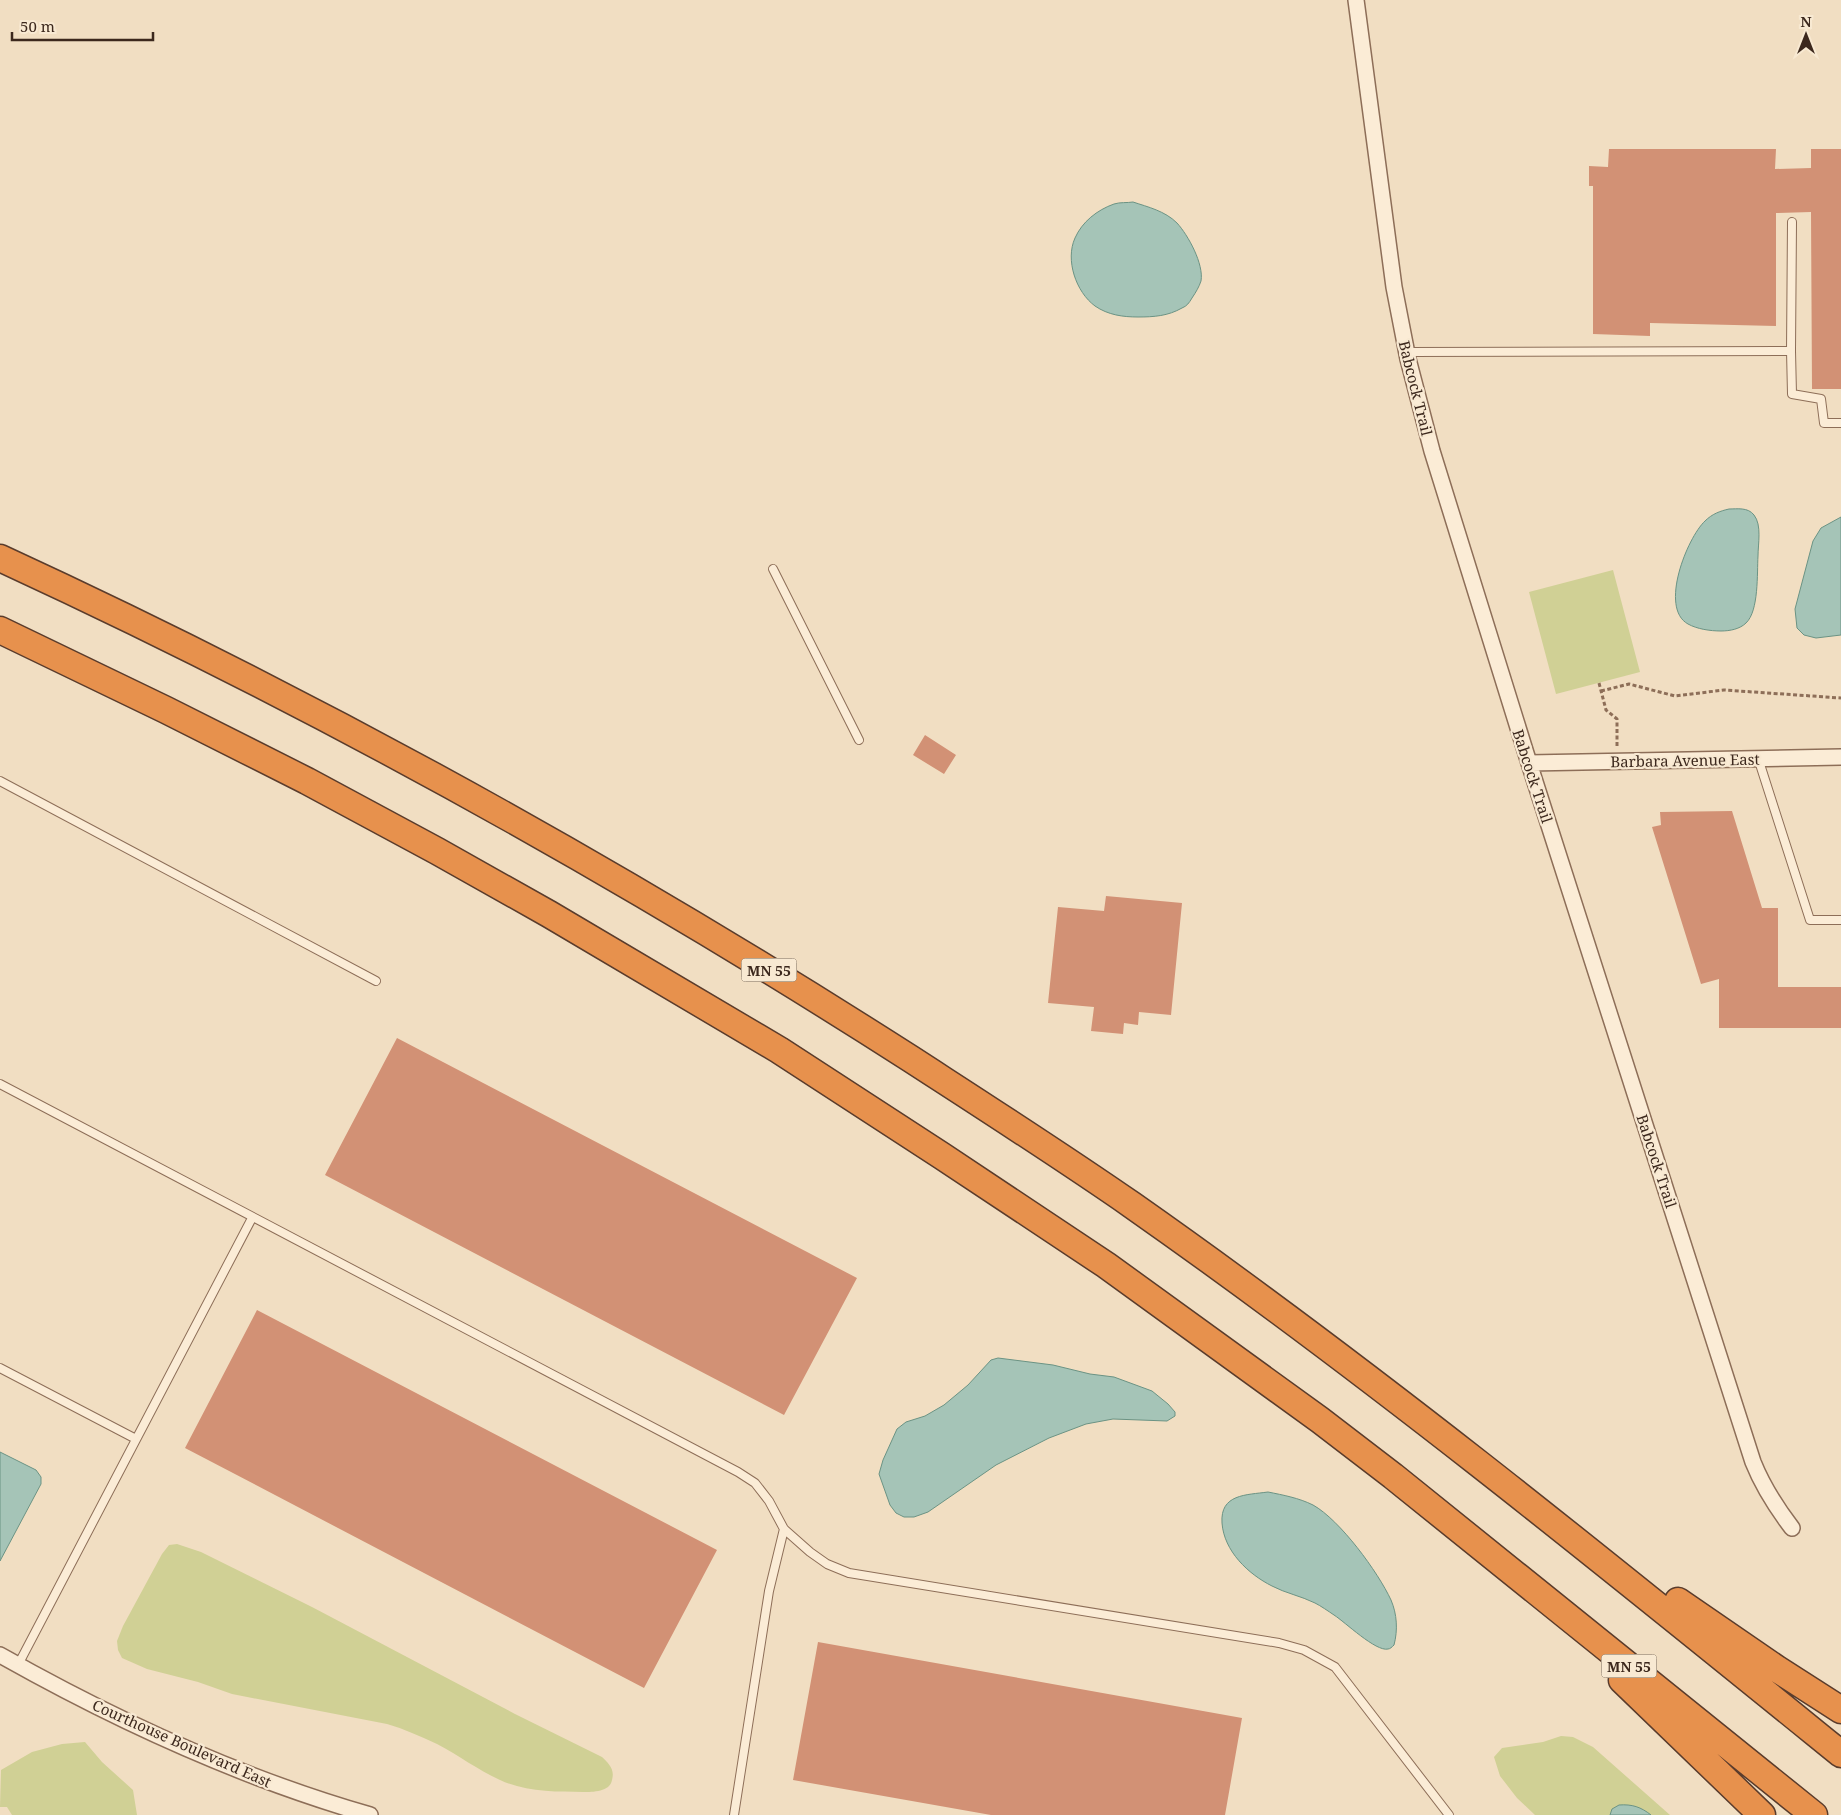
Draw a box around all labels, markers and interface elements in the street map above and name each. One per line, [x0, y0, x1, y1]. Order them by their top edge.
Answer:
scale bar [12, 10, 154, 42]
north arrow [1781, 10, 1831, 60]
text: N [1800, 12, 1812, 31]
text: 50 m [20, 16, 55, 36]
street label: Babcock Trail [1395, 338, 1438, 438]
street label: Babcock Trail [1508, 727, 1558, 826]
street label: Barbara Avenue East [1610, 749, 1760, 771]
road number: MN 55 [742, 958, 796, 982]
street label: Babcock Trail [1632, 1112, 1682, 1211]
road number: MN 55 [1602, 1654, 1656, 1678]
street label: Courthouse Boulevard East [89, 1694, 275, 1792]

